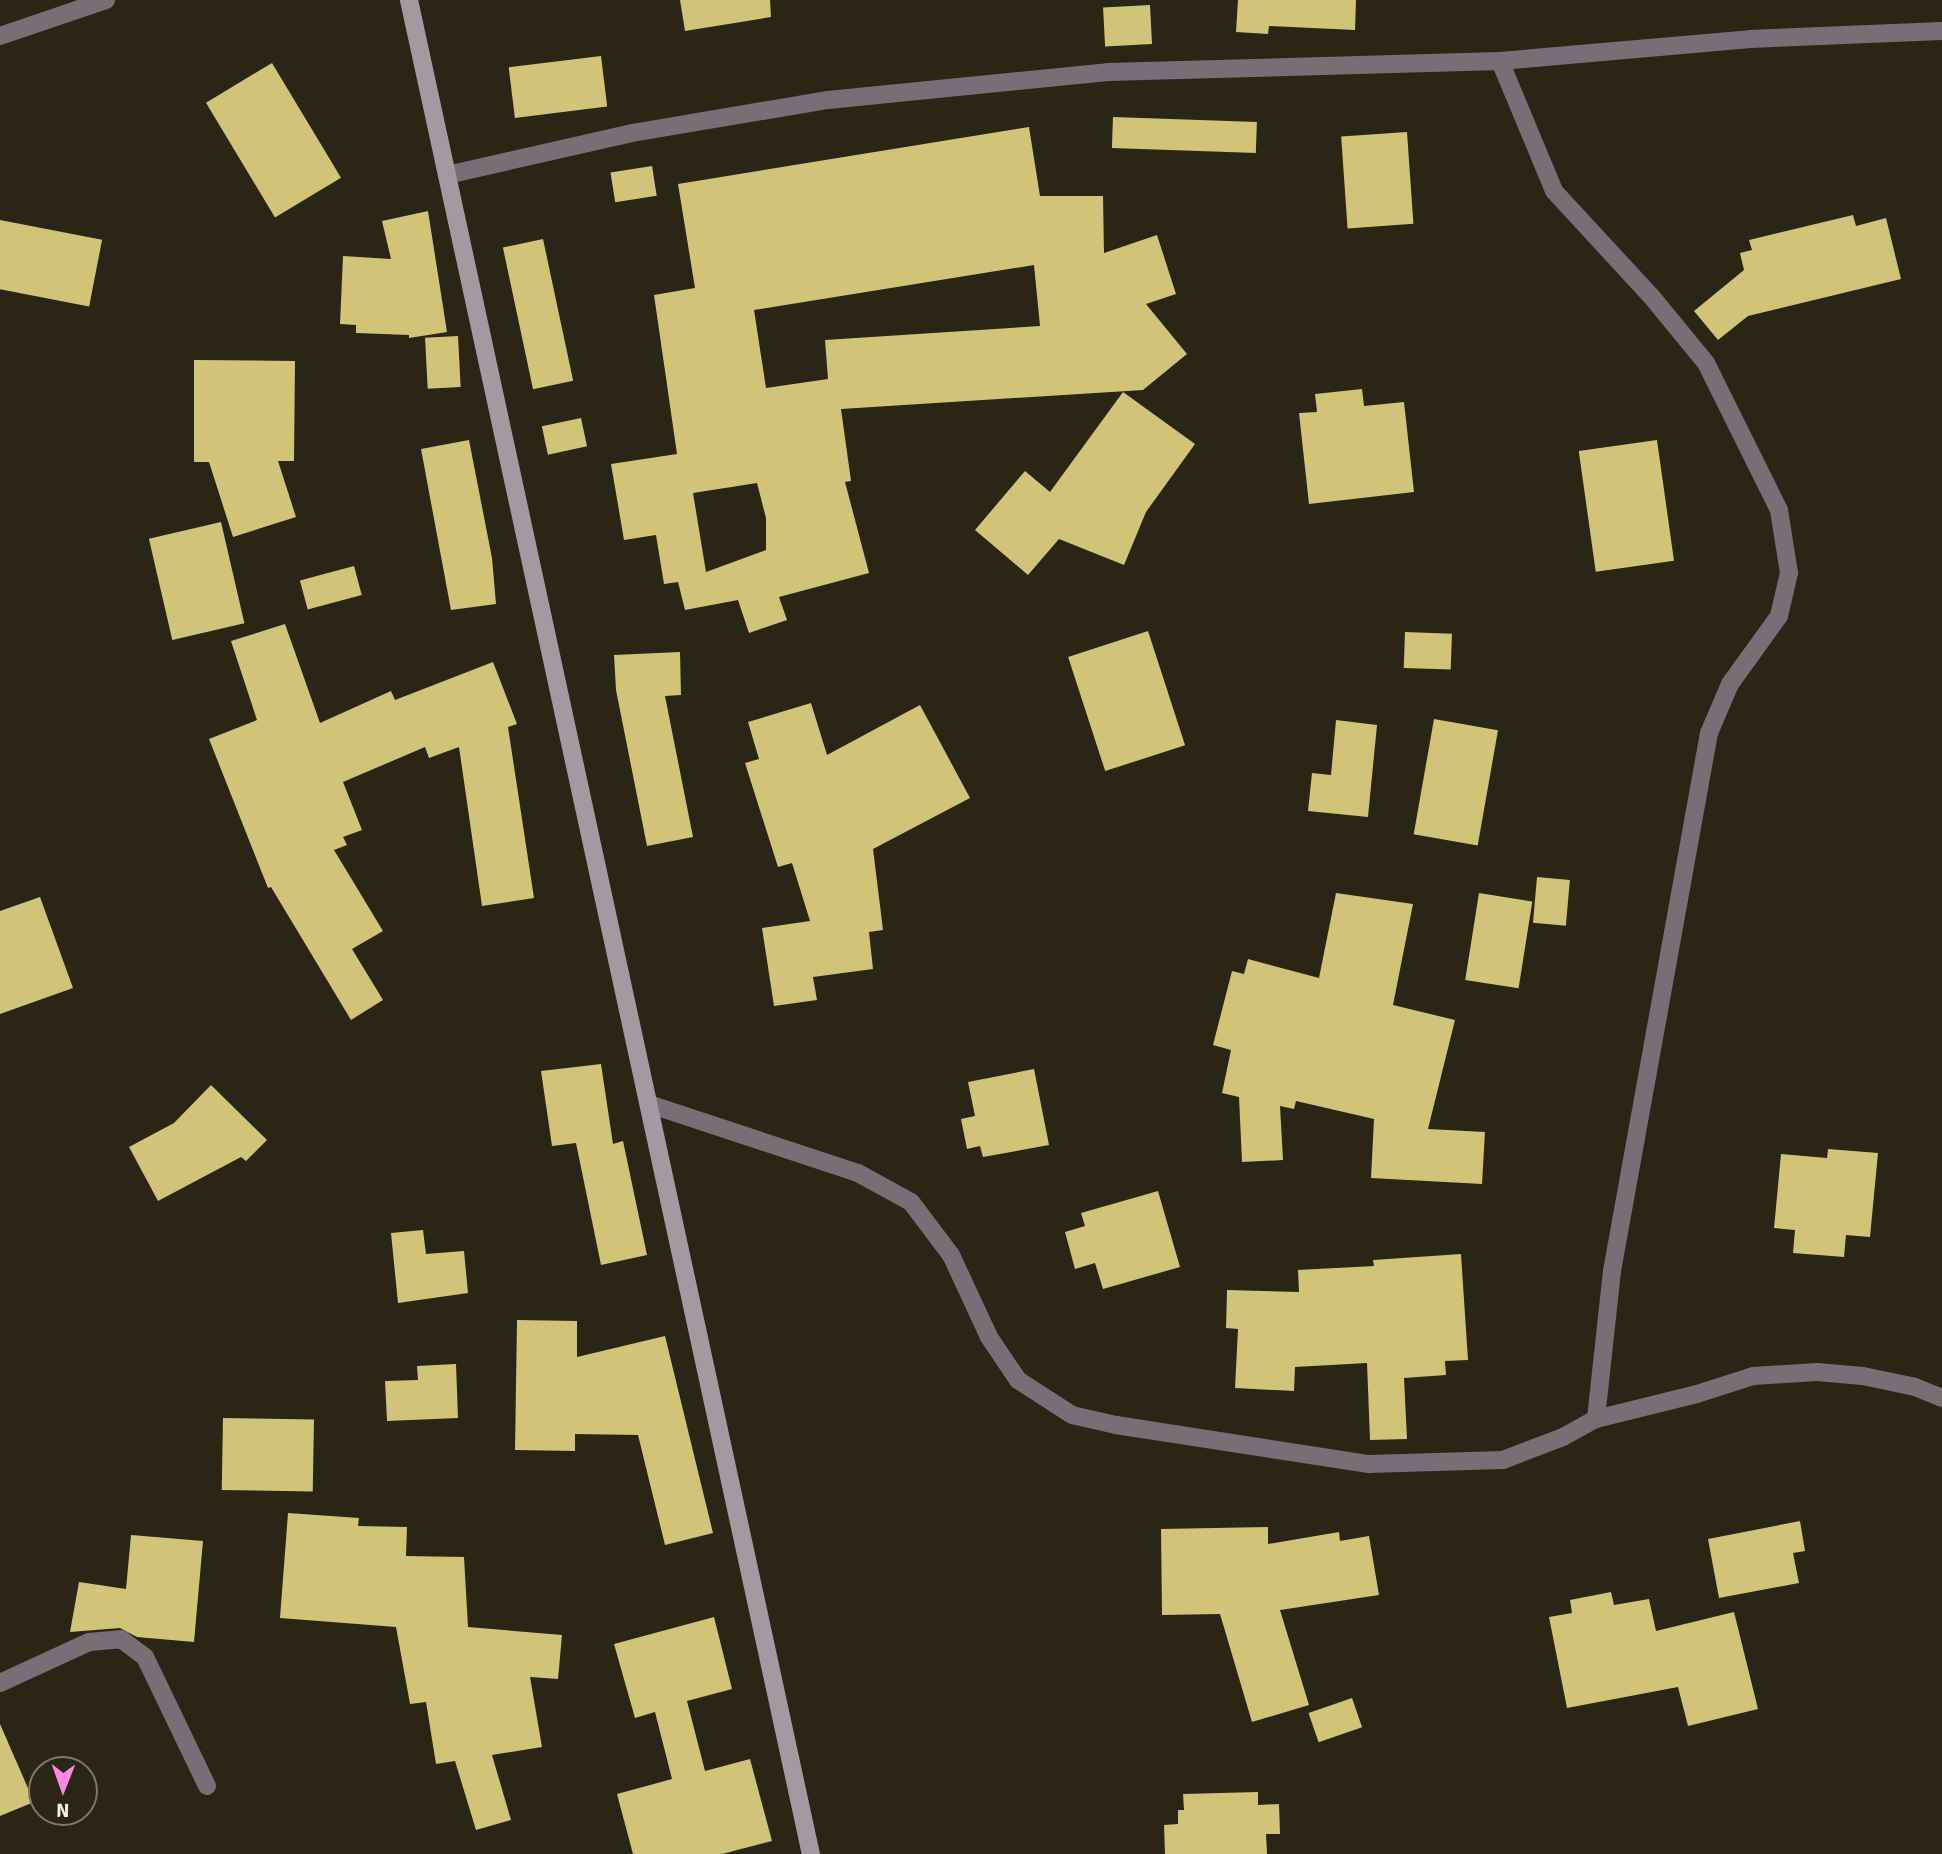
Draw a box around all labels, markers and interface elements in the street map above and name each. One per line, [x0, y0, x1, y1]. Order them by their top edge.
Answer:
north arrow [28, 1756, 98, 1826]
text: N [56, 1798, 69, 1822]

